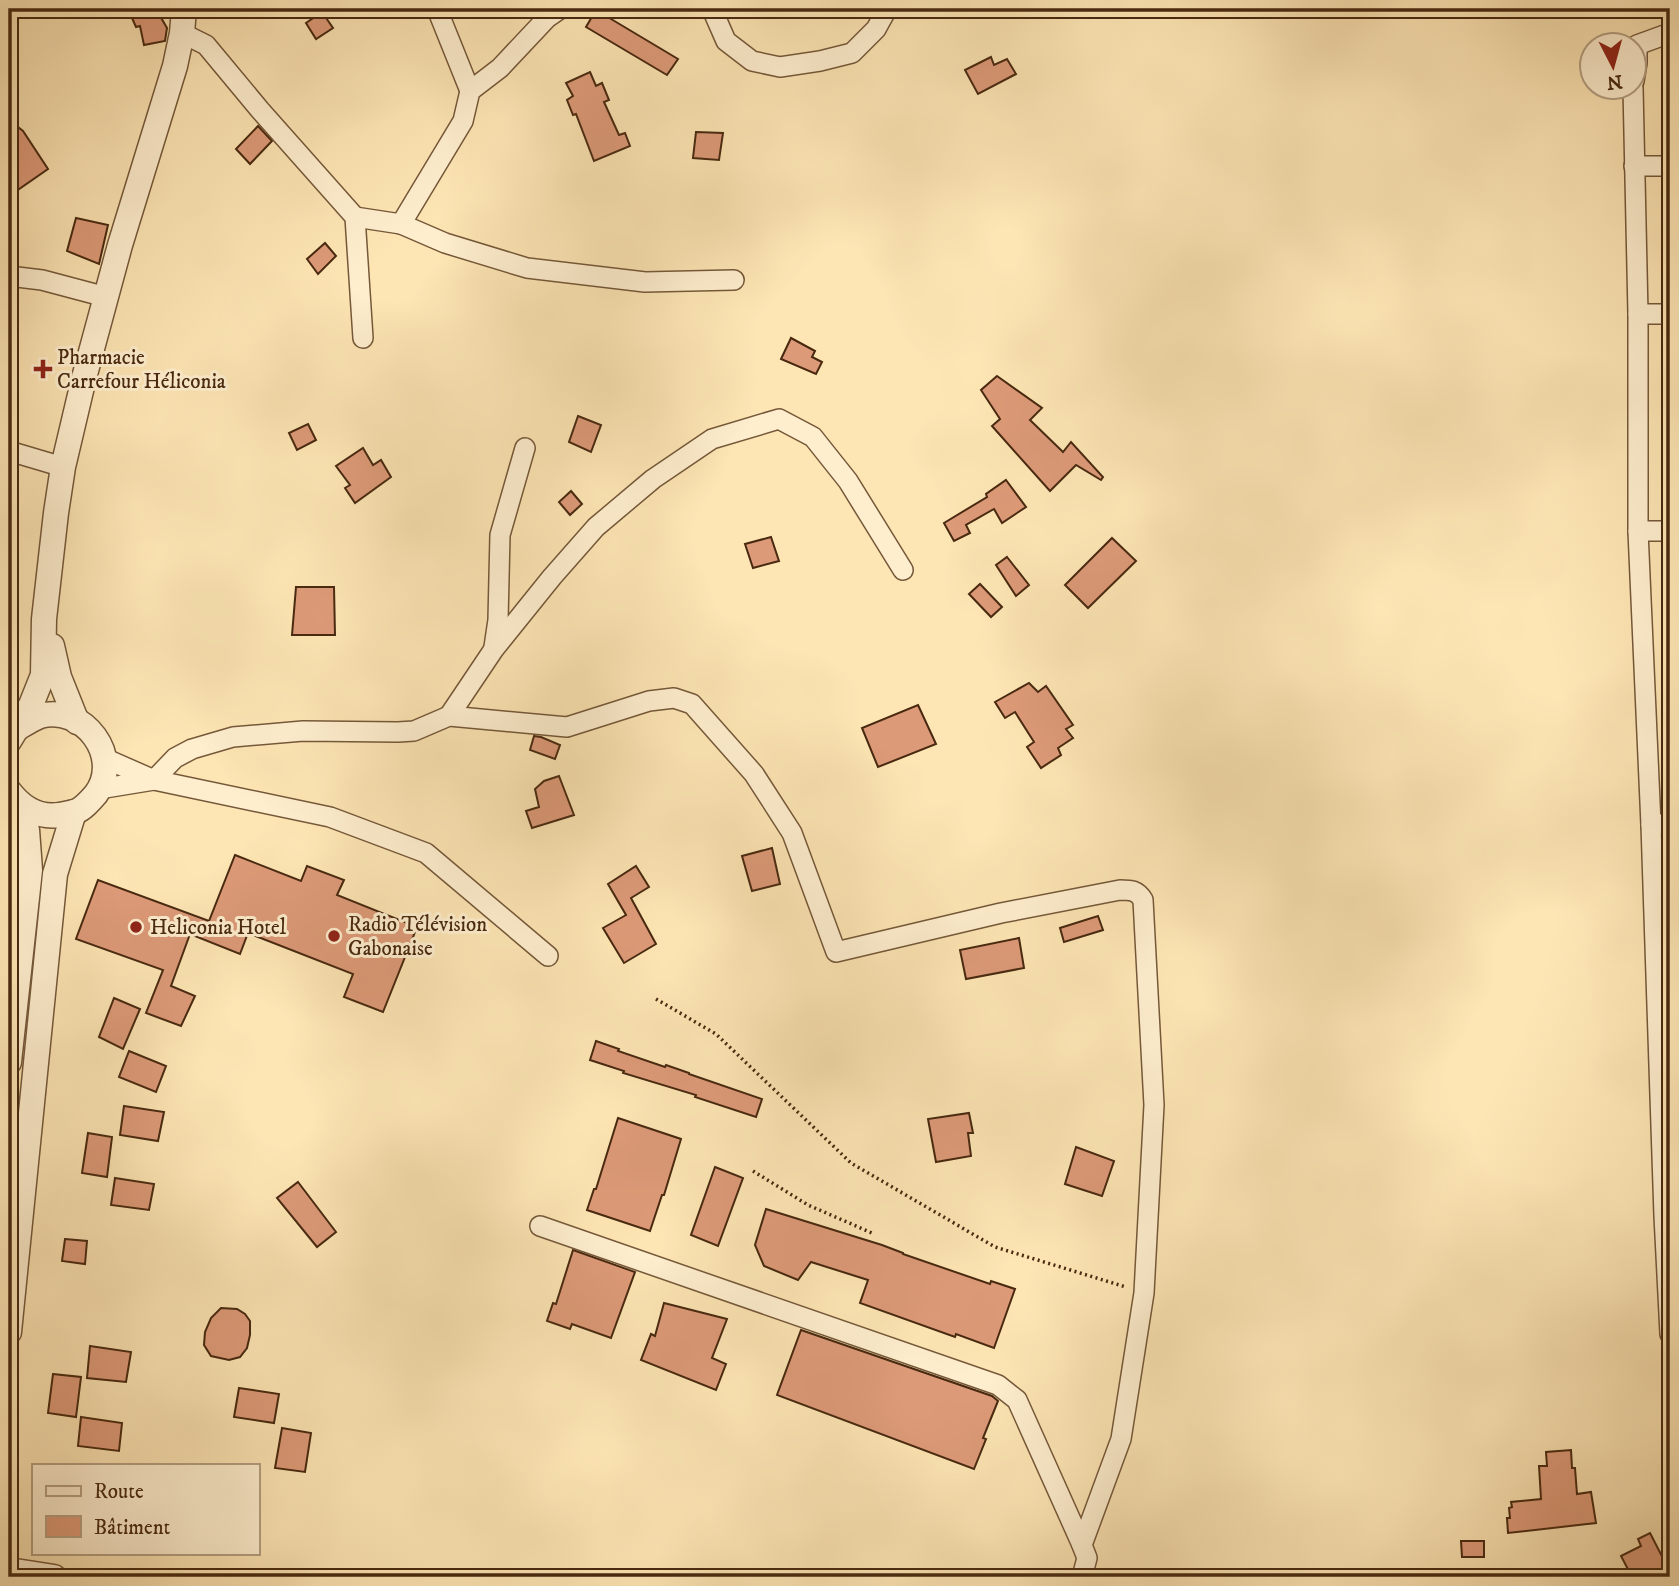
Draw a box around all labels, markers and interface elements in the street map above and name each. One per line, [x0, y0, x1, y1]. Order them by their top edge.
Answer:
north arrow [1578, 32, 1648, 102]
text: N [1605, 69, 1624, 94]
place label: Pharmacie Carrefour Héliconia [57, 345, 226, 395]
marker: Pharmacie Carrefour Héliconia [35, 361, 51, 377]
place label: Radio Télévision Gabonaise [348, 912, 487, 962]
place label: Heliconia Hotel [150, 915, 287, 941]
marker: Heliconia Hotel [128, 919, 144, 935]
marker: Radio Télévision Gabonaise [326, 928, 342, 944]
legend [32, 1464, 259, 1554]
text: Route [94, 1479, 144, 1505]
text: Bâtiment [94, 1515, 171, 1541]

